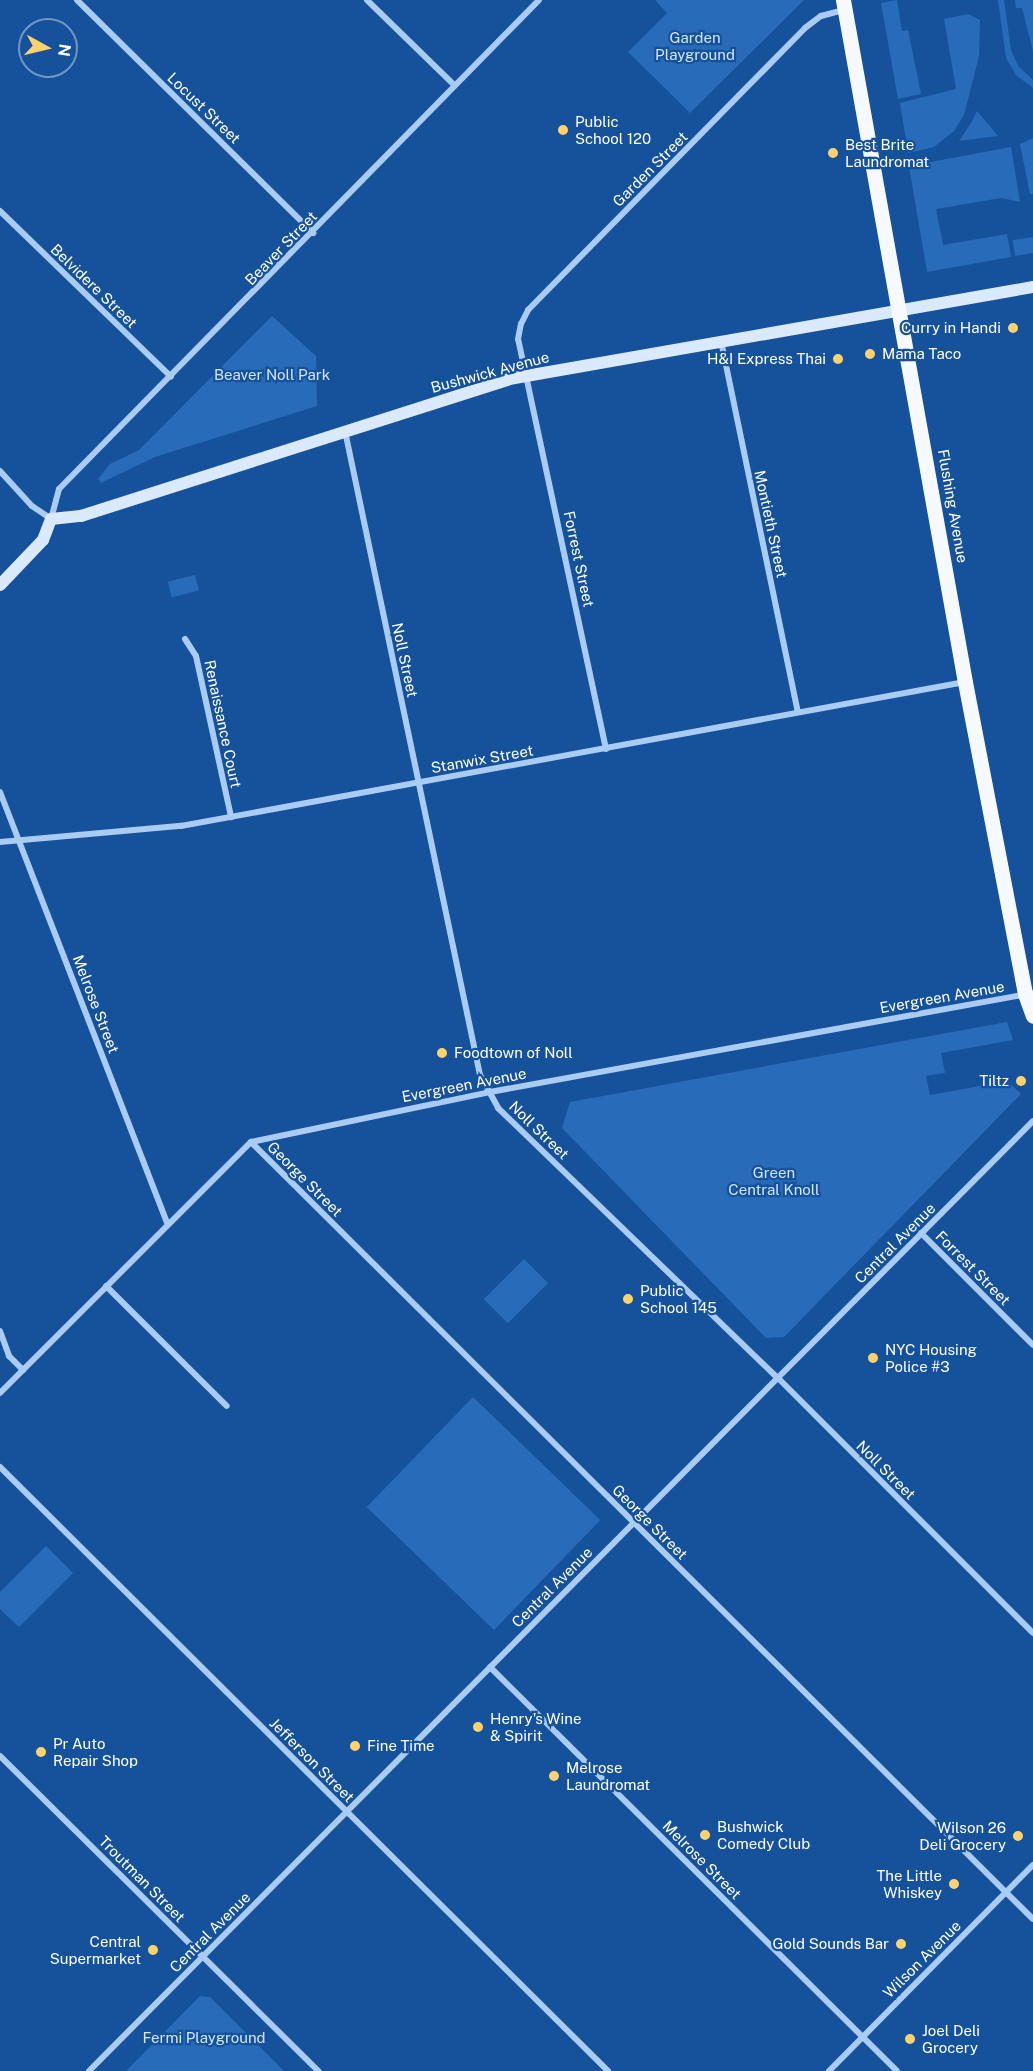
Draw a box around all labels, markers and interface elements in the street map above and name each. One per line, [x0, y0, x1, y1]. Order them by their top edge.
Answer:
north arrow [18, 18, 78, 78]
park label: Garden Playground [655, 28, 735, 63]
text: N [54, 43, 75, 58]
street label: Locust Street [164, 69, 244, 147]
place label: Public School 120 [575, 112, 651, 147]
marker: Public School 120 [556, 123, 570, 137]
street label: Garden Street [609, 128, 691, 210]
place label: Best Brite Laundromat [845, 135, 929, 170]
marker: Best Brite Laundromat [826, 146, 840, 160]
street label: Beaver Street [241, 207, 321, 289]
street label: Belvidere Street [47, 240, 141, 332]
place label: Curry in Handi [901, 319, 1001, 337]
marker: Curry in Handi [1006, 321, 1020, 335]
place label: Mama Taco [882, 345, 961, 363]
marker: Mama Taco [863, 347, 877, 361]
street label: Bushwick Avenue [429, 348, 551, 396]
place label: H&I Express Thai [707, 350, 826, 368]
marker: H&I Express Thai [831, 352, 845, 366]
park label: Beaver Noll Park [214, 366, 330, 384]
street label: Flushing Avenue [934, 448, 972, 564]
street label: Montieth Street [751, 469, 791, 579]
street label: Forrest Street [560, 509, 598, 609]
street label: Noll Street [388, 621, 422, 699]
street label: Renaissance Court [201, 658, 245, 790]
street label: Stanwix Street [429, 741, 535, 777]
street label: Melrose Street [69, 952, 123, 1056]
street label: Evergreen Avenue [878, 977, 1006, 1017]
place label: Foodtown of Noll [454, 1044, 573, 1062]
marker: Foodtown of Noll [435, 1046, 449, 1060]
street label: Evergreen Avenue [400, 1064, 528, 1106]
place label: Tiltz [979, 1072, 1009, 1090]
marker: Tiltz [1014, 1074, 1028, 1088]
street label: Noll Street [505, 1097, 573, 1163]
street label: George Street [264, 1138, 346, 1220]
park label: Green Central Knoll [728, 1163, 820, 1198]
street label: Central Avenue [851, 1199, 939, 1287]
street label: Forrest Street [932, 1227, 1014, 1309]
place label: Public School 145 [640, 1281, 717, 1316]
marker: Public School 145 [621, 1292, 635, 1306]
place label: NYC Housing Police #3 [885, 1340, 977, 1375]
marker: NYC Housing Police #3 [866, 1351, 880, 1365]
street label: Noll Street [853, 1437, 919, 1503]
street label: George Street [609, 1481, 691, 1563]
street label: Central Avenue [508, 1543, 596, 1631]
place label: Henry's Wine & Spirit [490, 1709, 582, 1744]
street label: Jefferson Street [266, 1714, 358, 1806]
marker: Henry's Wine & Spirit [471, 1720, 485, 1734]
place label: Pr Auto Repair Shop [53, 1734, 138, 1769]
place label: Fine Time [367, 1737, 435, 1755]
marker: Fine Time [348, 1739, 362, 1753]
marker: Pr Auto Repair Shop [34, 1745, 48, 1759]
place label: Melrose Laundromat [566, 1758, 650, 1793]
marker: Melrose Laundromat [547, 1769, 561, 1783]
street label: Melrose Street [659, 1817, 745, 1903]
place label: Bushwick Comedy Club [717, 1817, 810, 1852]
place label: Wilson 26 Deli Grocery [919, 1818, 1006, 1853]
marker: Bushwick Comedy Club [698, 1828, 712, 1842]
marker: Wilson 26 Deli Grocery [1011, 1829, 1025, 1843]
street label: Troutman Street [95, 1832, 189, 1926]
place label: The Little Whiskey [876, 1866, 942, 1901]
marker: The Little Whiskey [947, 1877, 961, 1891]
street label: Central Avenue [166, 1888, 254, 1976]
street label: Wilson Avenue [879, 1916, 965, 2002]
place label: Central Supermarket [50, 1932, 141, 1967]
place label: Gold Sounds Bar [772, 1935, 889, 1953]
marker: Gold Sounds Bar [894, 1937, 908, 1951]
marker: Central Supermarket [146, 1943, 160, 1957]
place label: Joel Deli Grocery [922, 2021, 980, 2056]
park label: Fermi Playground [142, 2029, 266, 2047]
marker: Joel Deli Grocery [903, 2032, 917, 2046]

